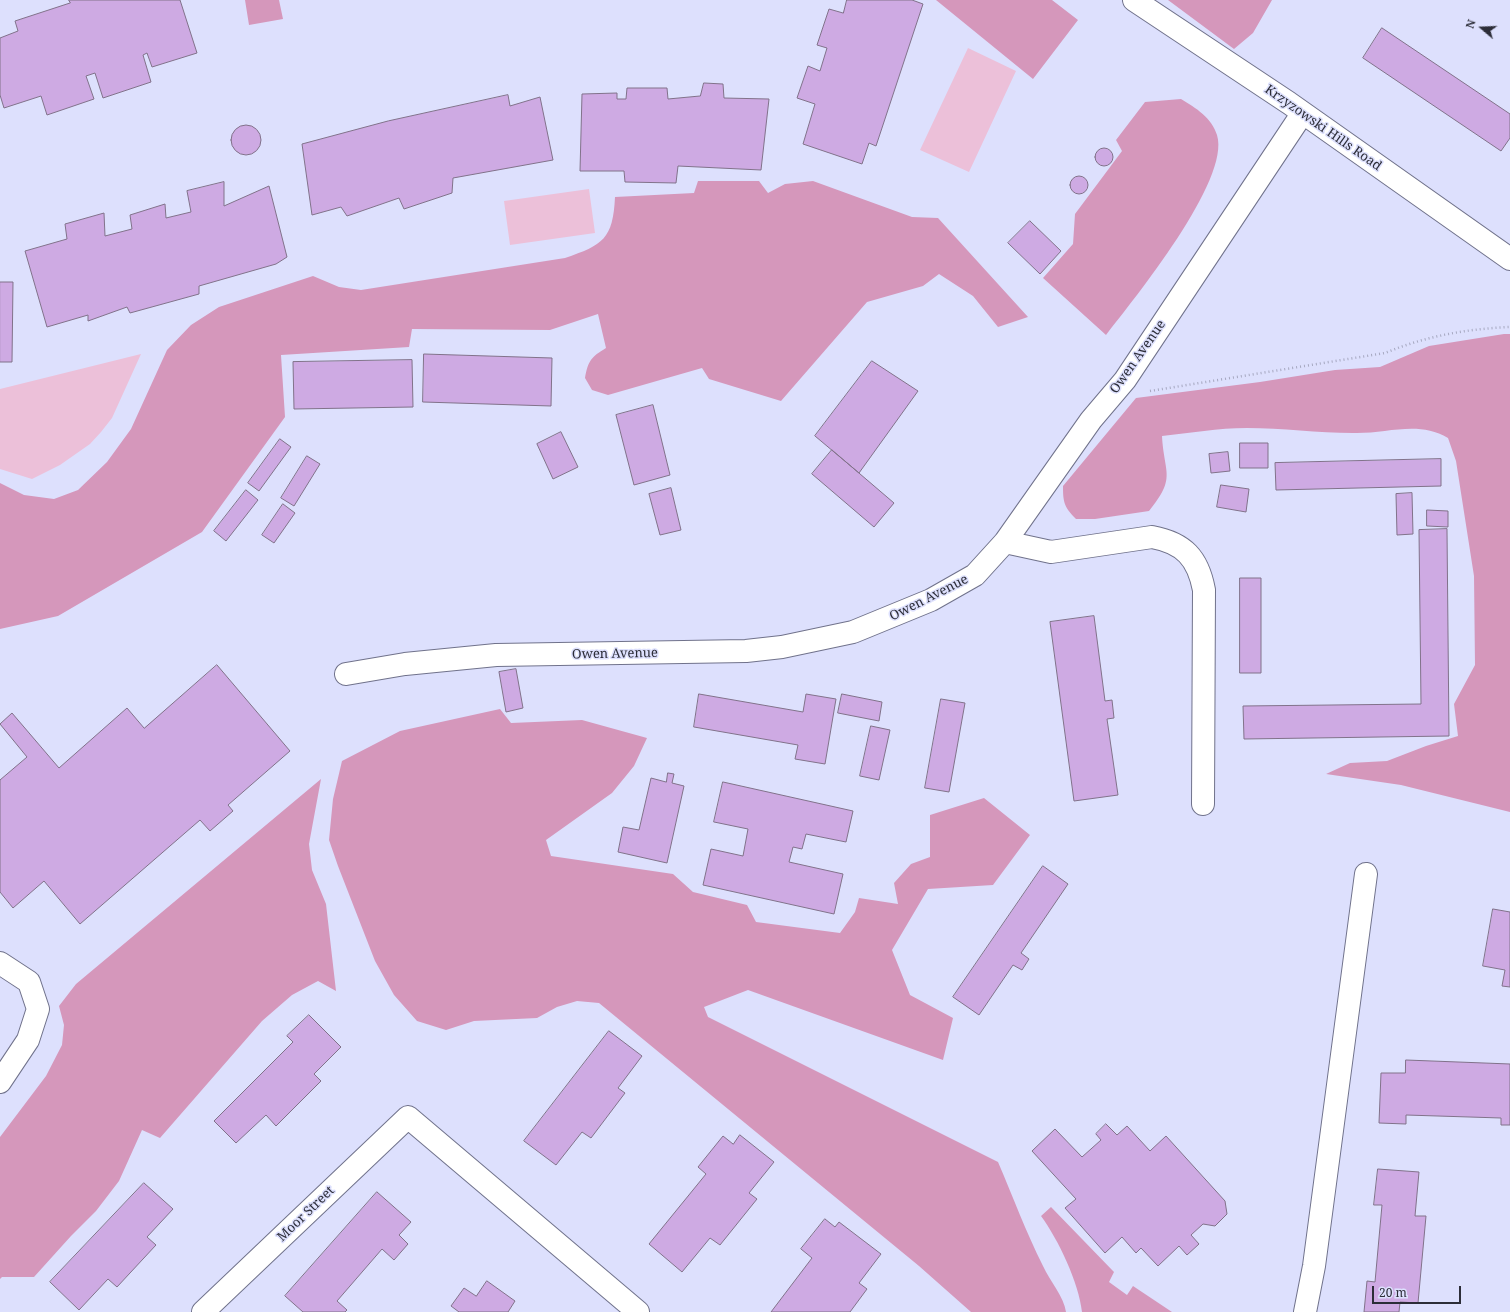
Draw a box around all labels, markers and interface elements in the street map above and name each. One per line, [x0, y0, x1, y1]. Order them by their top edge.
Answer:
north arrow [1462, 8, 1502, 48]
text: N [1462, 17, 1479, 30]
street label: Krzyzowski Hills Road [1262, 82, 1384, 174]
street label: Owen Avenue [1107, 317, 1169, 397]
street label: Owen Avenue [887, 572, 971, 624]
street label: Owen Avenue [572, 645, 658, 663]
street label: Moor Street [274, 1183, 338, 1245]
scale bar [1374, 1278, 1463, 1304]
text: 20 m [1379, 1284, 1407, 1301]

